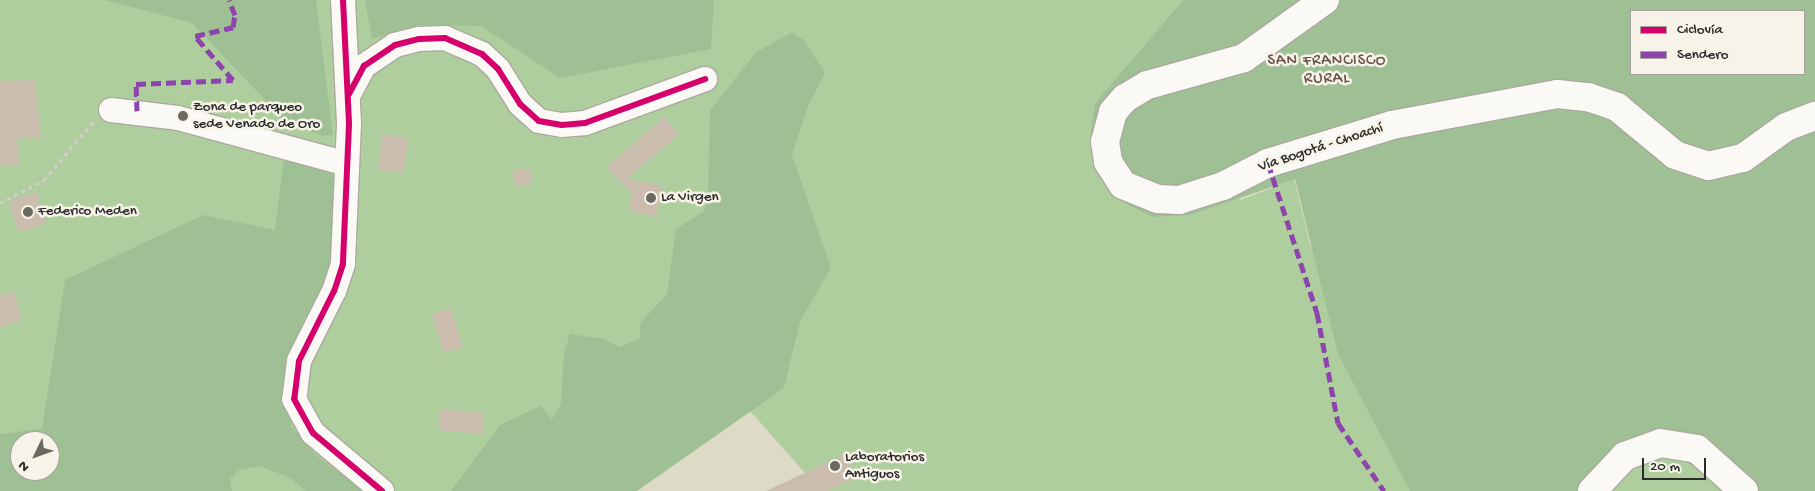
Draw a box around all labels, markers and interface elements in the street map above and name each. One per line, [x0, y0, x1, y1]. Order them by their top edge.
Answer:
legend [1630, 10, 1805, 75]
text: Ciclovía [1677, 21, 1723, 39]
text: Sendero [1677, 46, 1728, 64]
district label: SAN FRANCISCO RURAL [1266, 52, 1388, 90]
place label: Zona de parqueo sede Venado de Oro [193, 98, 320, 133]
marker: Zona de parqueo sede Venado de Oro [177, 110, 189, 122]
street label: Vía Bogotá - Choachí [1256, 119, 1386, 177]
place label: La Virgen [661, 189, 719, 207]
marker: La Virgen [645, 192, 657, 204]
place label: Federico Meden [38, 203, 137, 221]
marker: Federico Meden [22, 206, 34, 218]
north arrow [10, 431, 60, 481]
place label: Laboratorios Antiguos [845, 448, 924, 483]
scale bar [1645, 448, 1709, 480]
text: N [15, 457, 34, 475]
text: 20 m [1650, 458, 1680, 476]
marker: Laboratorios Antiguos [829, 460, 841, 472]

